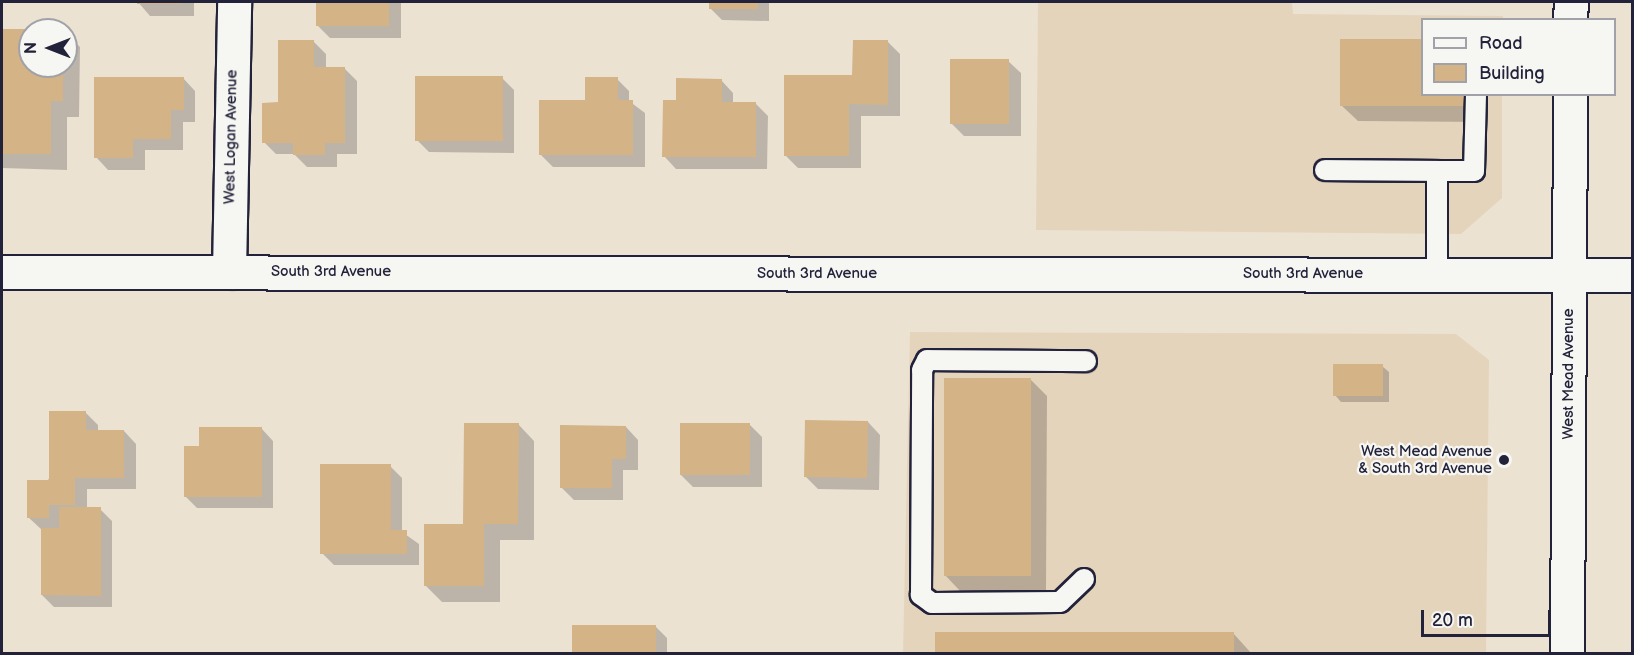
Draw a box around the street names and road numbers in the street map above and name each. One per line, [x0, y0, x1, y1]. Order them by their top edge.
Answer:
street label: West Logan Avenue [221, 70, 241, 204]
street label: South 3rd Avenue [271, 263, 391, 281]
street label: South 3rd Avenue [757, 265, 877, 283]
street label: South 3rd Avenue [1243, 265, 1363, 283]
street label: West Mead Avenue [1560, 308, 1578, 440]

